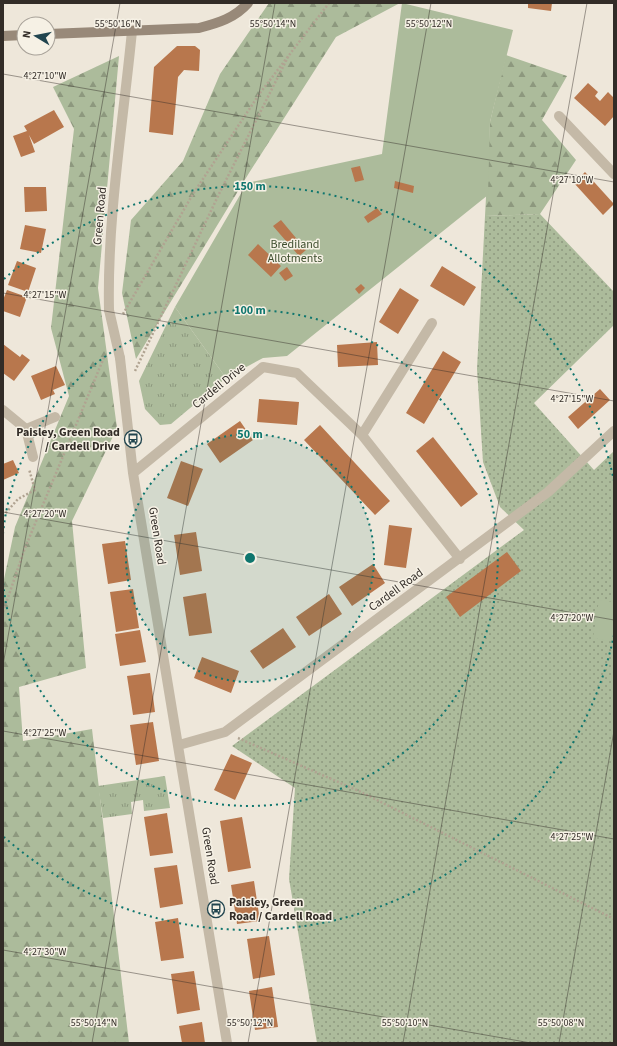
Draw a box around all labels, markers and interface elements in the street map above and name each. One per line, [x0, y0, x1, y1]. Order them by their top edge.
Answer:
north arrow [16, 16, 56, 56]
text: 55°50'16"N [95, 17, 141, 31]
text: 55°50'14"N [250, 17, 296, 31]
text: 55°50'12"N [406, 17, 452, 31]
text: N [19, 29, 35, 39]
text: 4°27'10"W [24, 69, 67, 83]
text: 4°27'10"W [551, 173, 594, 187]
text: 150 m [234, 178, 266, 195]
street label: Green Road [89, 186, 111, 246]
park label: Brediland Allotments [268, 236, 322, 267]
text: 4°27'15"W [24, 288, 67, 302]
text: 100 m [234, 302, 266, 319]
street label: Cardell Drive [189, 359, 249, 413]
text: 4°27'15"W [551, 392, 594, 406]
place label: Paisley, Green Road / Cardell Drive [16, 424, 120, 455]
text: 50 m [237, 426, 263, 443]
bus stop icon: Paisley, Green Road / Cardell Drive [123, 429, 143, 449]
street label: Green Road [144, 506, 170, 566]
text: 4°27'20"W [24, 507, 67, 521]
centre of rings [243, 551, 257, 565]
street label: Cardell Road [365, 564, 427, 616]
text: 4°27'20"W [551, 611, 594, 625]
text: 4°27'25"W [24, 726, 67, 740]
street label: Green Road [197, 826, 223, 886]
text: 4°27'25"W [551, 830, 594, 844]
place label: Paisley, Green Road / Cardell Road [229, 894, 332, 925]
bus stop icon: Paisley, Green Road / Cardell Road [206, 899, 226, 919]
text: 4°27'30"W [24, 945, 67, 959]
text: 55°50'14"N [71, 1016, 117, 1030]
text: 55°50'12"N [227, 1016, 273, 1030]
text: 55°50'10"N [382, 1016, 428, 1030]
text: 55°50'08"N [538, 1016, 584, 1030]

